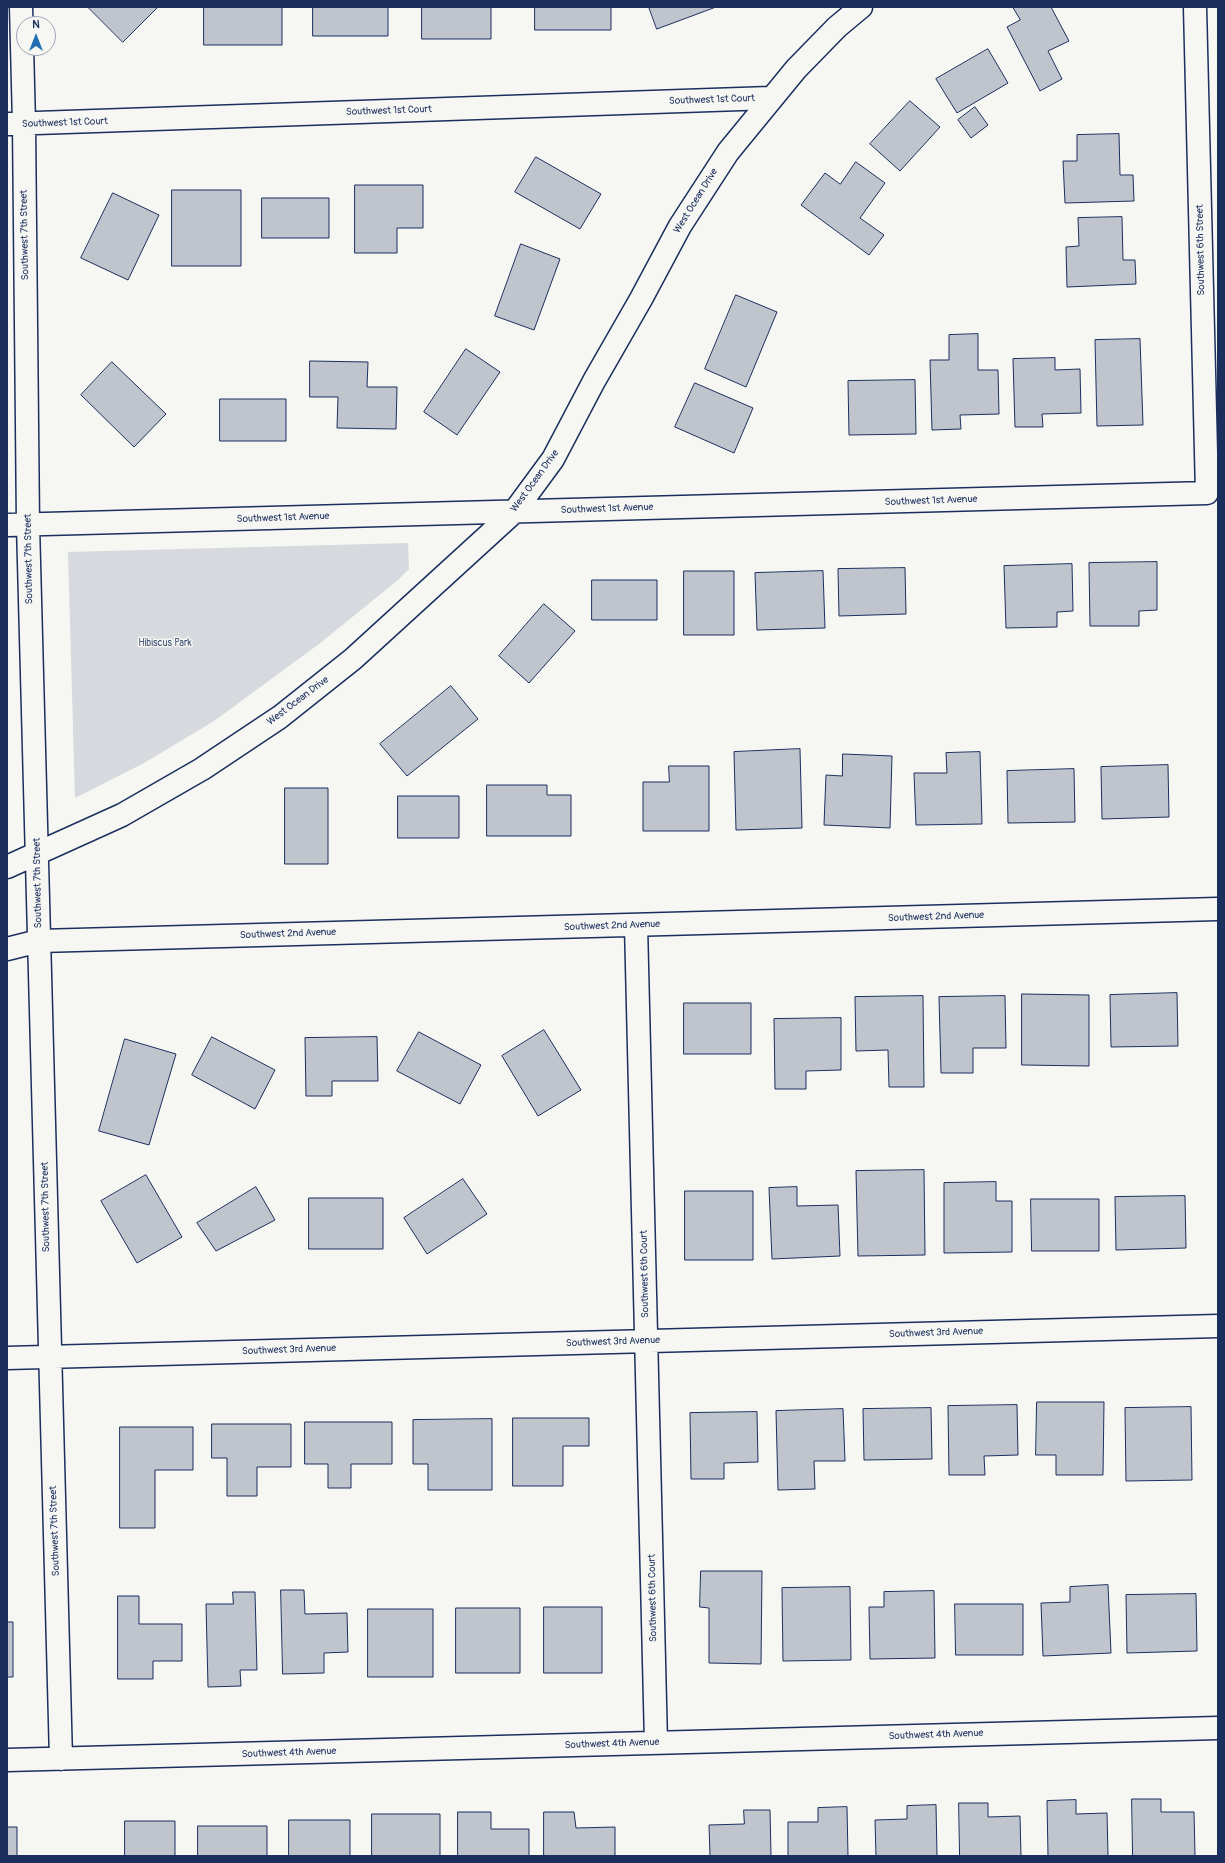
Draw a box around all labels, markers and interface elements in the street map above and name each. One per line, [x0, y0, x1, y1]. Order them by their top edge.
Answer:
north arrow [16, 16, 56, 56]
text: N [32, 18, 40, 31]
street label: Southwest 1st Court [669, 93, 755, 107]
street label: Southwest 1st Court [346, 104, 432, 118]
street label: Southwest 1st Court [22, 116, 108, 130]
street label: West Ocean Drive [671, 166, 721, 236]
street label: Southwest 7th Street [18, 190, 32, 280]
street label: Southwest 6th Street [1194, 204, 1208, 296]
street label: West Ocean Drive [508, 448, 562, 514]
street label: Southwest 1st Avenue [885, 493, 977, 509]
street label: Southwest 1st Avenue [561, 501, 653, 517]
street label: Southwest 1st Avenue [237, 510, 329, 526]
street label: Southwest 7th Street [22, 514, 36, 604]
park label: Hibiscus Park [138, 637, 192, 649]
street label: West Ocean Drive [265, 674, 331, 728]
street label: Southwest 7th Street [31, 838, 45, 928]
street label: Southwest 2nd Avenue [888, 909, 984, 925]
street label: Southwest 2nd Avenue [564, 918, 660, 934]
street label: Southwest 2nd Avenue [240, 926, 336, 942]
street label: Southwest 7th Street [39, 1162, 53, 1252]
street label: Southwest 6th Court [638, 1230, 652, 1318]
street label: Southwest 3rd Avenue [889, 1325, 983, 1341]
street label: Southwest 3rd Avenue [566, 1334, 660, 1350]
street label: Southwest 3rd Avenue [242, 1342, 336, 1358]
street label: Southwest 7th Street [47, 1486, 63, 1576]
street label: Southwest 6th Court [646, 1554, 660, 1642]
street label: Southwest 4th Avenue [888, 1727, 984, 1743]
street label: Southwest 4th Avenue [564, 1736, 660, 1752]
street label: Southwest 4th Avenue [241, 1745, 337, 1761]

